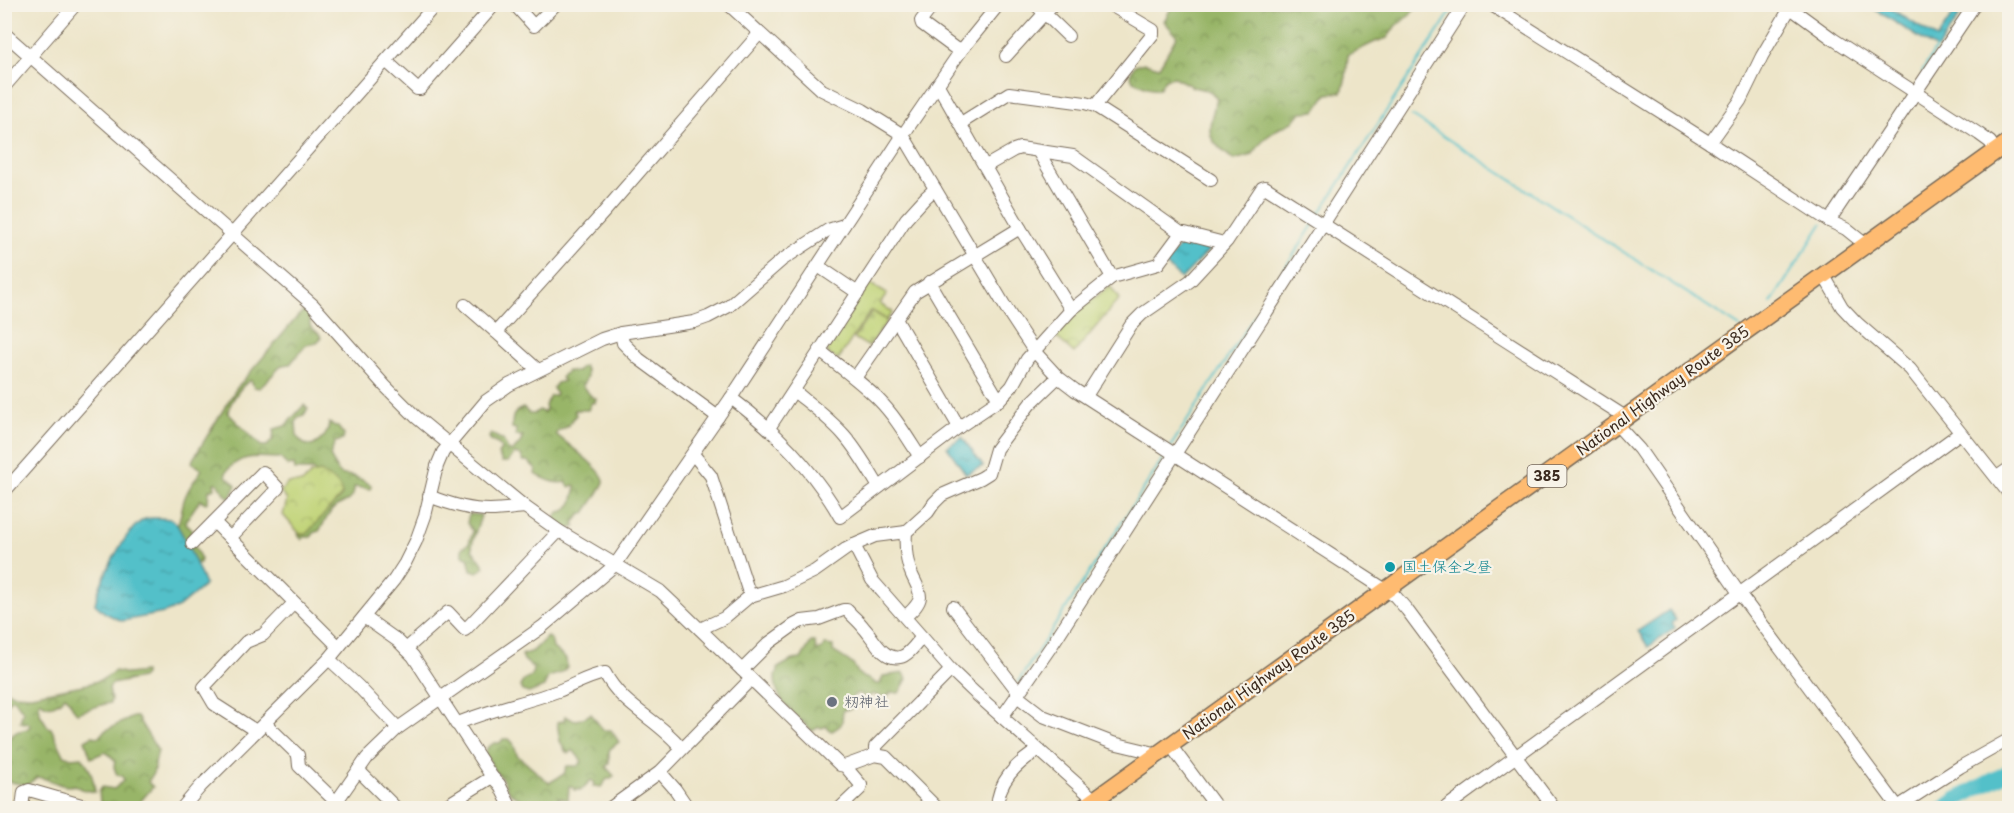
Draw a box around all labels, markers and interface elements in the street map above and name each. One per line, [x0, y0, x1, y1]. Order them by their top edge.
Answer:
street label: National Highway Route 385 [1571, 319, 1753, 460]
road number: 385 [1528, 465, 1566, 487]
place label: 国土保全之昼 [1402, 554, 1492, 577]
marker: 国土保全之昼 [1383, 560, 1397, 574]
street label: National Highway Route 385 [1177, 603, 1359, 744]
place label: 籾神社 [844, 689, 889, 712]
marker: 籾神社 [825, 695, 839, 709]

